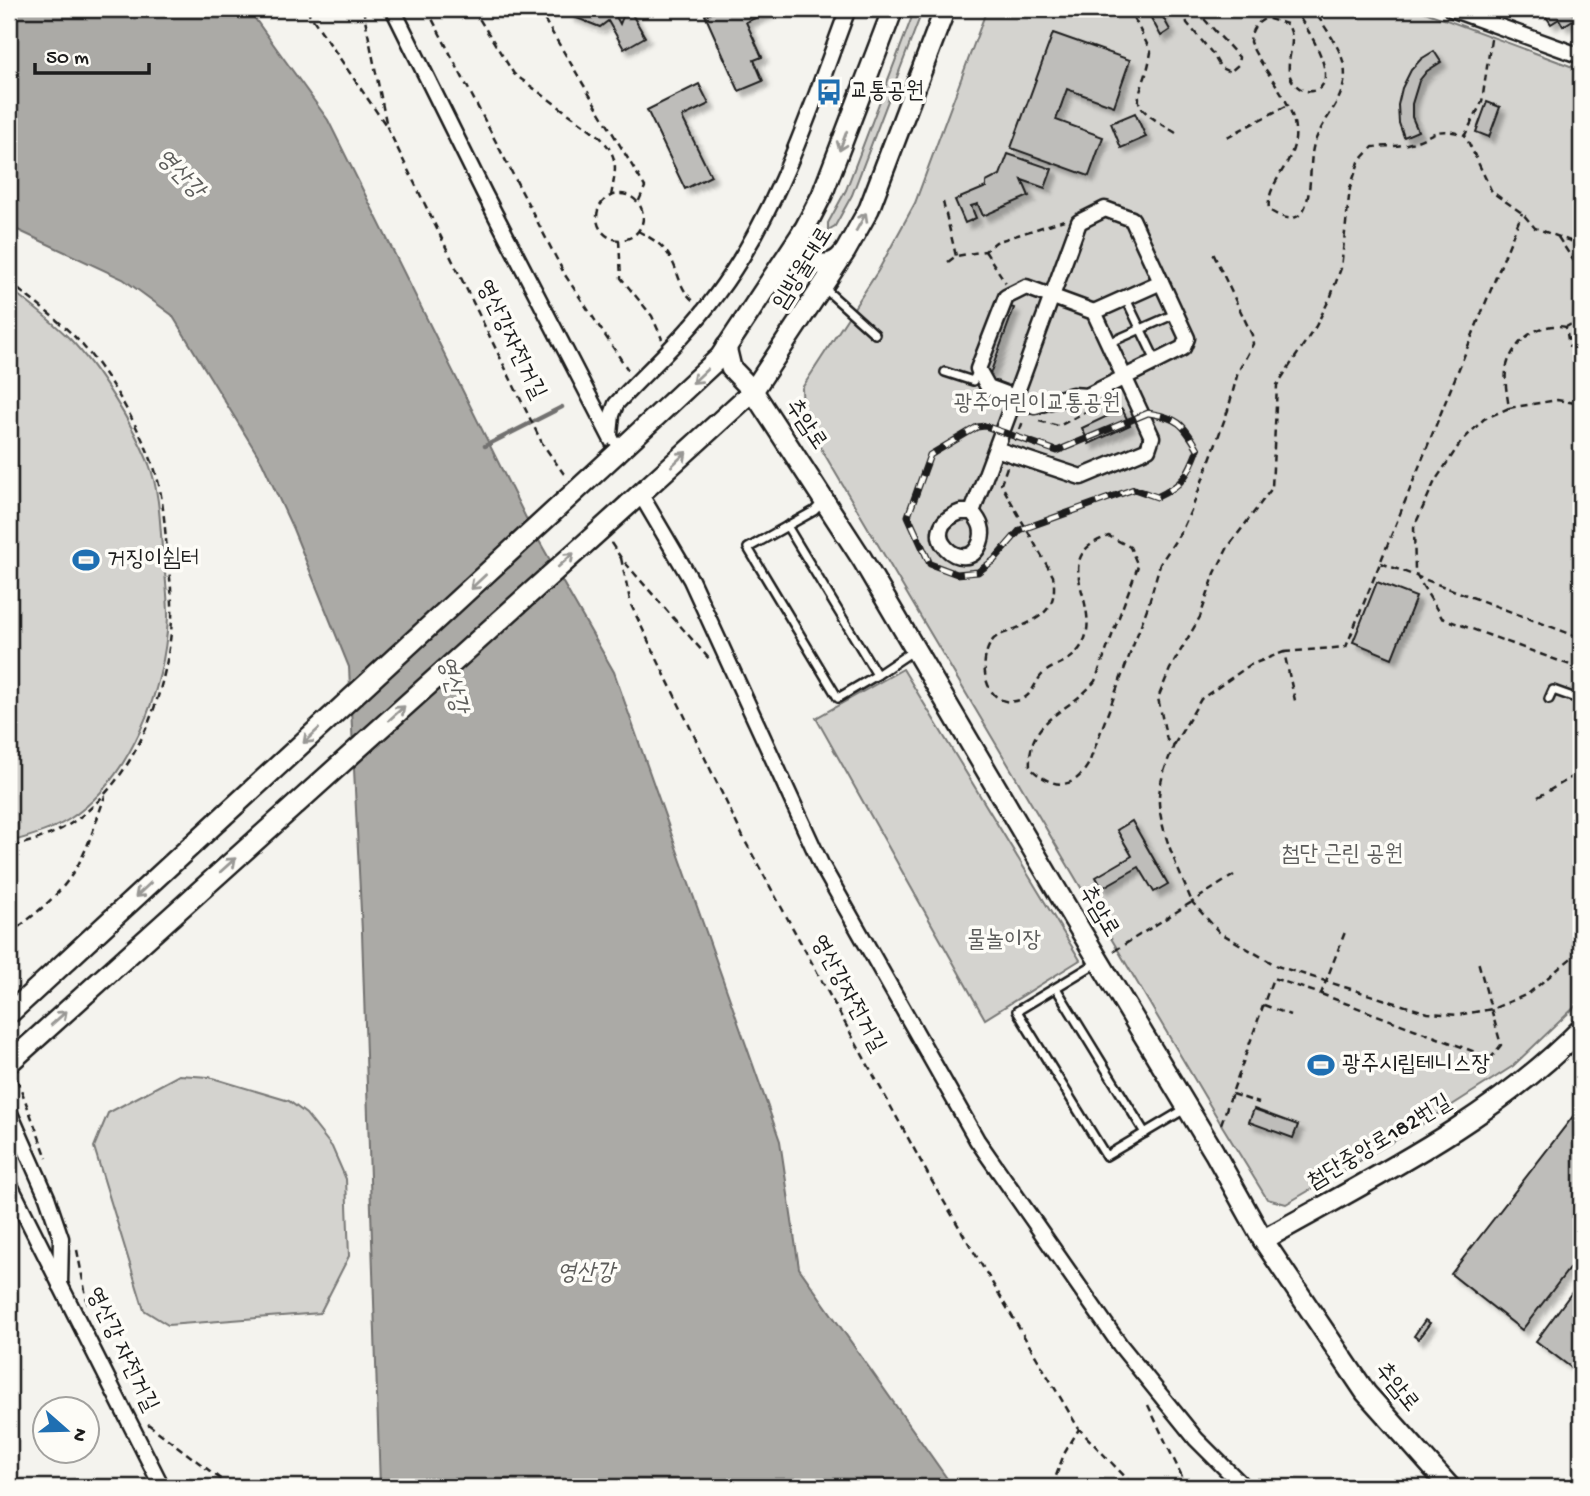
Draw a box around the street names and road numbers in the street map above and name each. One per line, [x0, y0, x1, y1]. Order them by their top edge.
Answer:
street label: 임방울대로 [768, 223, 840, 315]
street label: 영산강자전거길 [469, 276, 551, 404]
street label: 추암로 [778, 394, 832, 456]
street label: 추암로 [1072, 881, 1124, 943]
street label: 영산강자전거길 [804, 931, 890, 1057]
street label: 첨단중앙로182번길 [1303, 1090, 1457, 1196]
street label: 영산강 자전거길 [79, 1283, 163, 1417]
street label: 추암로 [1368, 1358, 1424, 1418]

